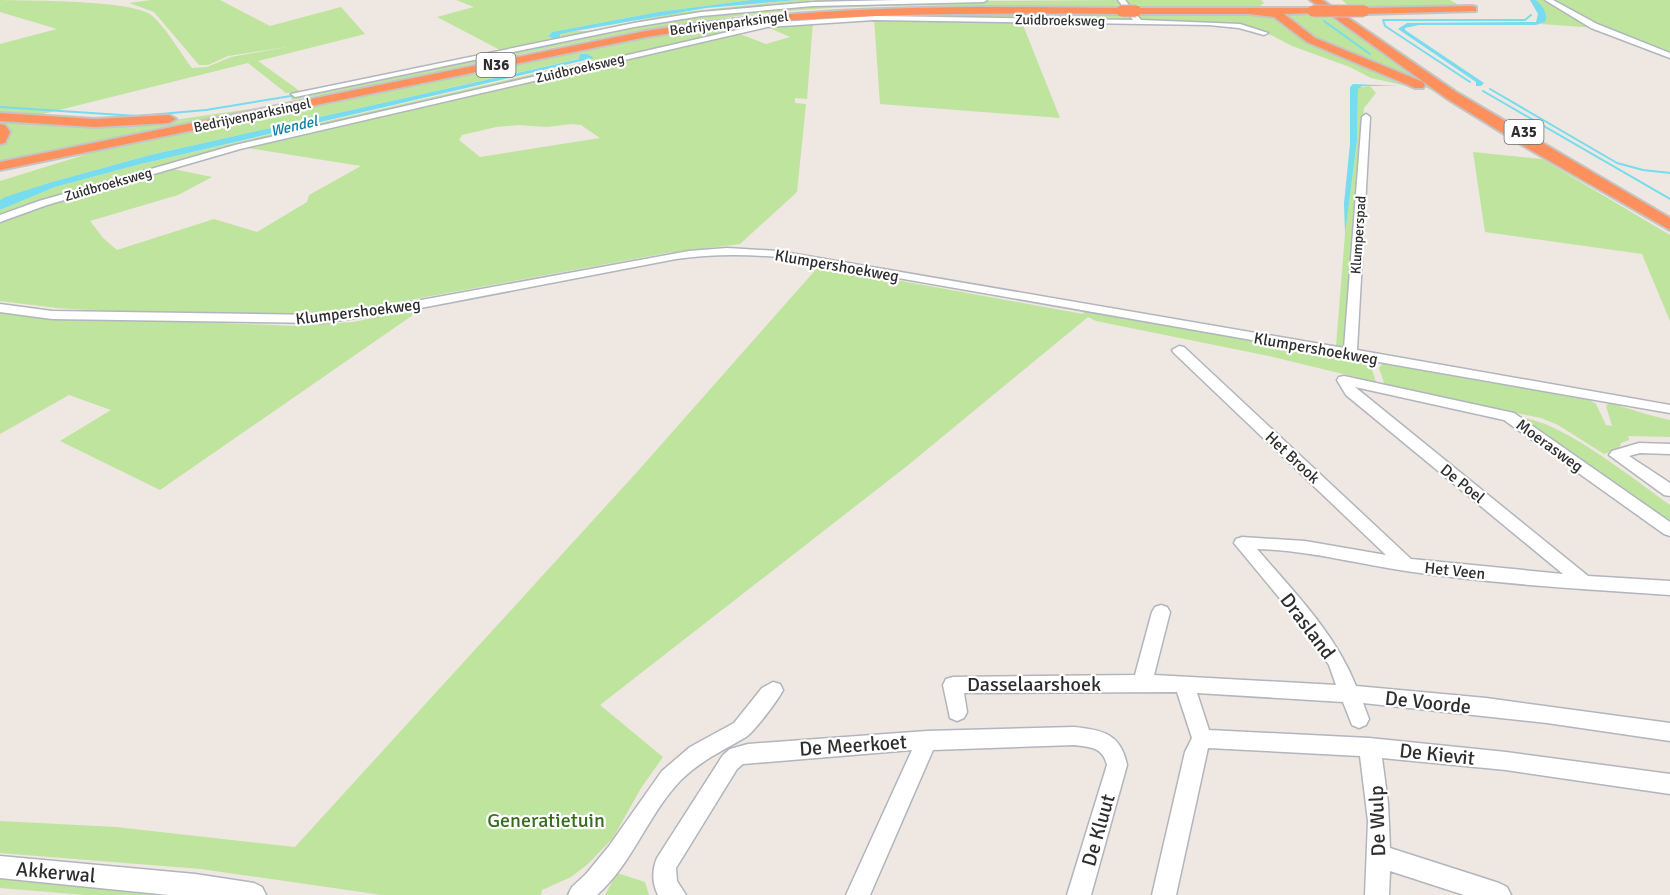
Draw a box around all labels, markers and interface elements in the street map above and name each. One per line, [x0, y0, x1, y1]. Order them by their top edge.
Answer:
street label: Bedrijvenparksingel [669, 8, 789, 39]
street label: Zuidbroeksweg [1015, 11, 1105, 30]
street label: Zuidbroeksweg [534, 50, 626, 87]
road number: N36 [476, 53, 516, 77]
street label: Bedrijvenparksingel [192, 95, 312, 136]
water label: Wendel [269, 112, 321, 140]
road number: A35 [1504, 120, 1544, 144]
street label: Zuidbroeksweg [62, 164, 154, 205]
street label: Klumperspad [1347, 195, 1370, 275]
street label: Klumpershoekweg [773, 245, 901, 287]
street label: Klumpershoekweg [294, 294, 422, 330]
street label: Klumpershoekweg [1252, 328, 1380, 370]
street label: Moerasweg [1512, 415, 1587, 477]
street label: Het Brook [1261, 427, 1324, 488]
street label: De Poel [1436, 460, 1489, 508]
street label: Het Veen [1423, 558, 1486, 584]
street label: Drasland [1275, 588, 1341, 664]
street label: Dasselaarshoek [967, 672, 1101, 697]
street label: De Voorde [1384, 686, 1472, 719]
street label: De Meerkoet [798, 729, 908, 762]
street label: De Kievit [1398, 738, 1476, 771]
street label: De Wulp [1364, 785, 1391, 857]
street label: De Kluut [1076, 791, 1121, 869]
park label: Generatietuin [487, 808, 605, 833]
street label: Akkerwal [15, 857, 97, 888]

